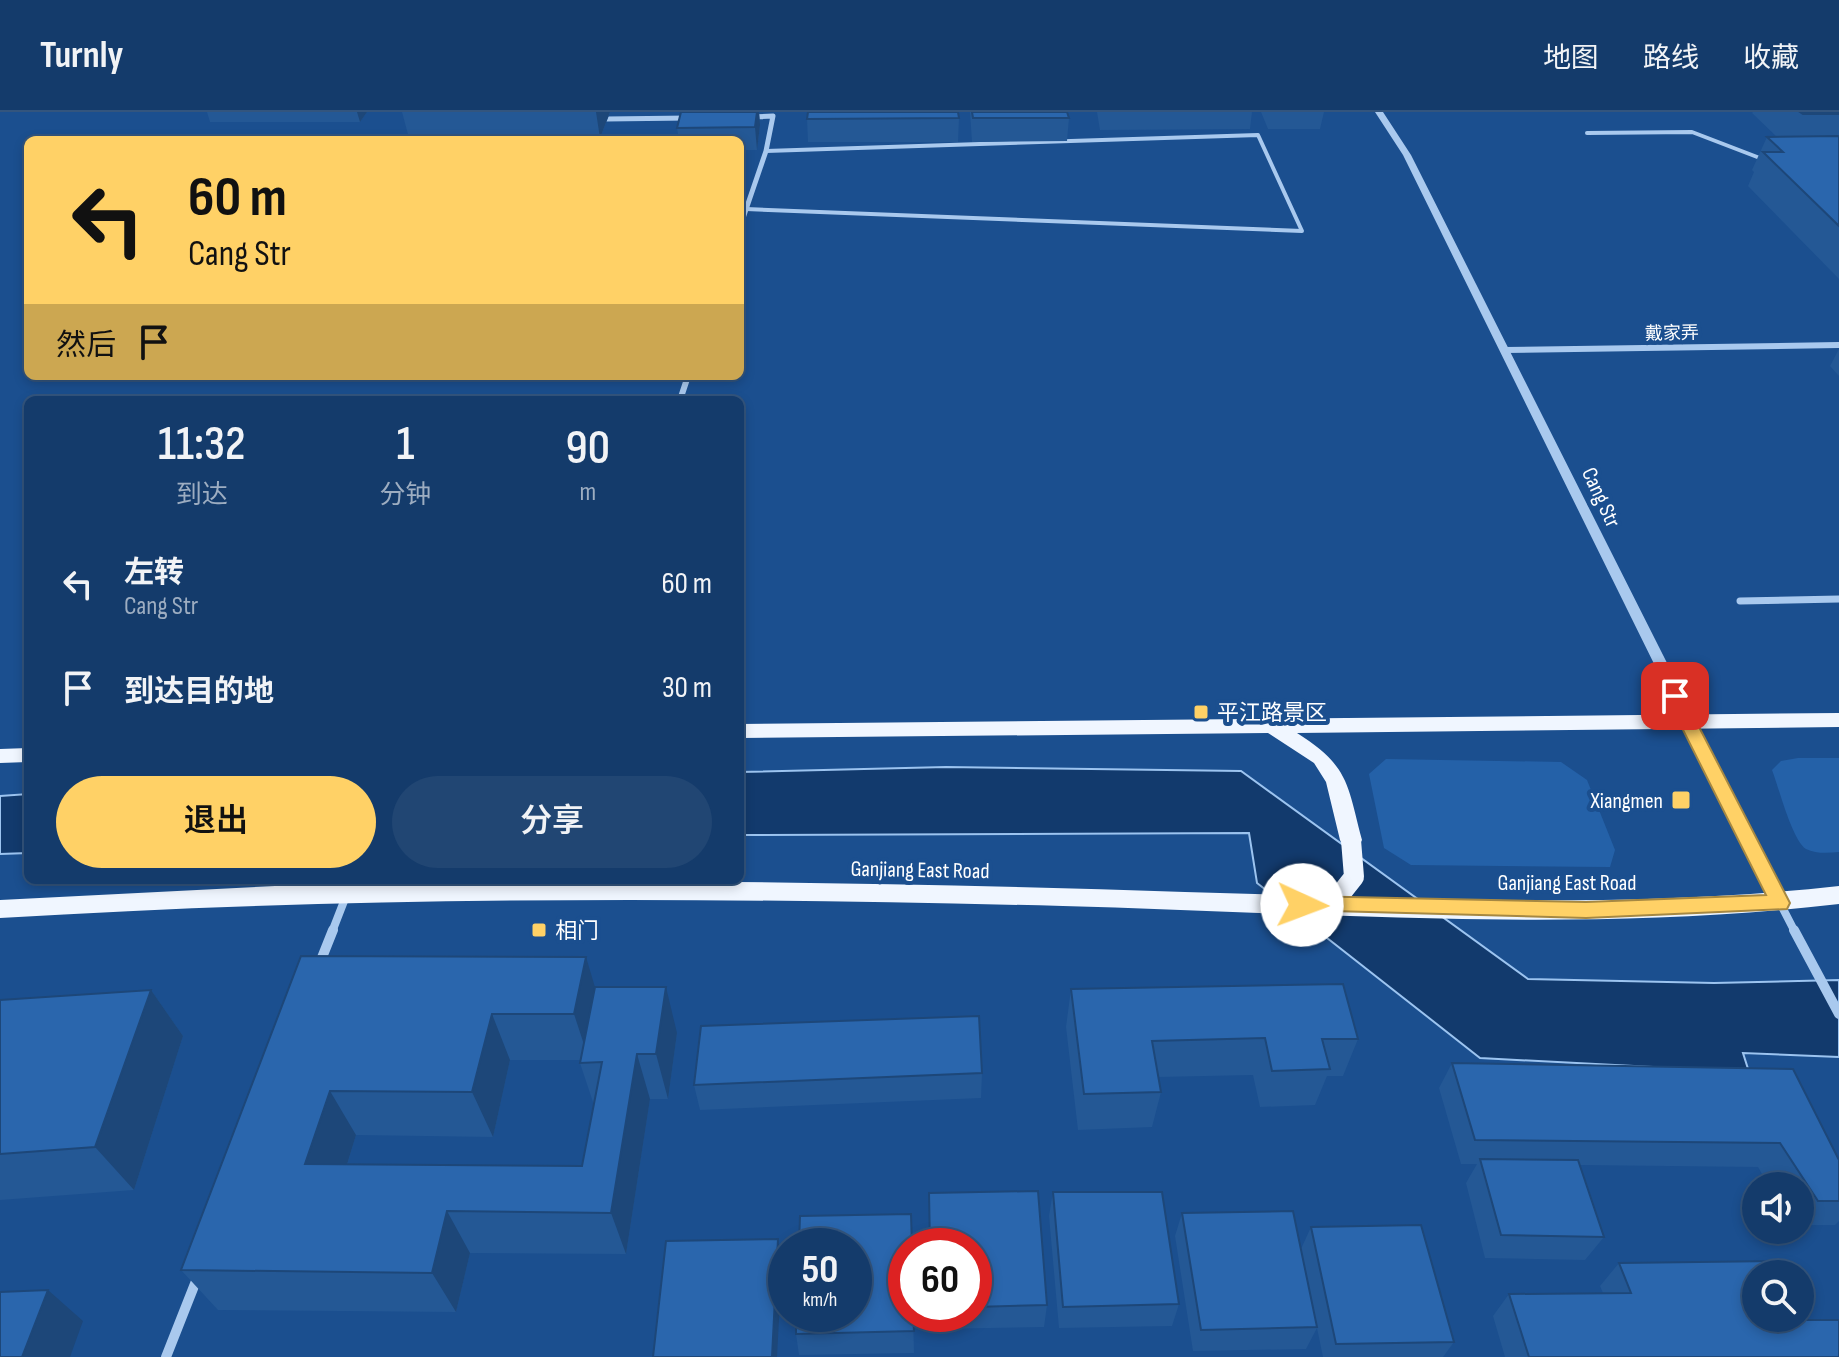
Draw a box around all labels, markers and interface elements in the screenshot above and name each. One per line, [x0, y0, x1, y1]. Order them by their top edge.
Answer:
text: Turnly [40, 33, 123, 78]
text: 地图 [1543, 42, 1599, 75]
text: 路线 [1643, 42, 1699, 75]
text: 收藏 [1743, 42, 1799, 75]
text: 60 m [188, 165, 287, 232]
icon: left [56, 168, 160, 272]
text: Cang Str [188, 233, 291, 276]
icon: arrive [132, 320, 176, 364]
street label: 戴家弄 [1645, 323, 1699, 344]
text: 然后 [56, 328, 116, 364]
text: 11:32 [158, 416, 245, 473]
text: 1 [397, 416, 414, 473]
text: 90 [566, 420, 610, 477]
street label: Cang Str [1575, 463, 1626, 532]
text: m [579, 477, 596, 508]
text: 到达 [176, 480, 228, 511]
text: 分钟 [380, 480, 432, 511]
text: 左转 [124, 555, 184, 591]
icon: left [56, 562, 100, 606]
text: 60 m [661, 566, 712, 602]
text: Cang Str [124, 591, 198, 622]
pin [1641, 662, 1709, 730]
icon: arrive [56, 666, 100, 710]
text: 30 m [662, 670, 712, 706]
text: 到达目的地 [124, 674, 274, 710]
icon: arrive [1653, 674, 1697, 718]
place label: 平江路景区 [1217, 700, 1327, 727]
marker: 平江路景区 [1192, 703, 1210, 721]
button: 退出 [56, 776, 376, 868]
button: 分享 [392, 776, 712, 868]
place label: Xiangmen [1590, 788, 1663, 815]
marker: Xiangmen [1670, 789, 1692, 811]
street label: Ganjiang East Road [850, 856, 990, 885]
position arrow [1260, 863, 1344, 947]
street label: Ganjiang East Road [1498, 870, 1636, 897]
place label: 相门 [555, 918, 599, 945]
marker: 相门 [530, 921, 548, 939]
map controls [1742, 1172, 1814, 1332]
button: sound [1742, 1172, 1814, 1244]
speed limit sign: 60 [888, 1228, 992, 1332]
text: 50 [802, 1246, 838, 1294]
button: search [1742, 1260, 1814, 1332]
text: km/h [803, 1288, 837, 1312]

